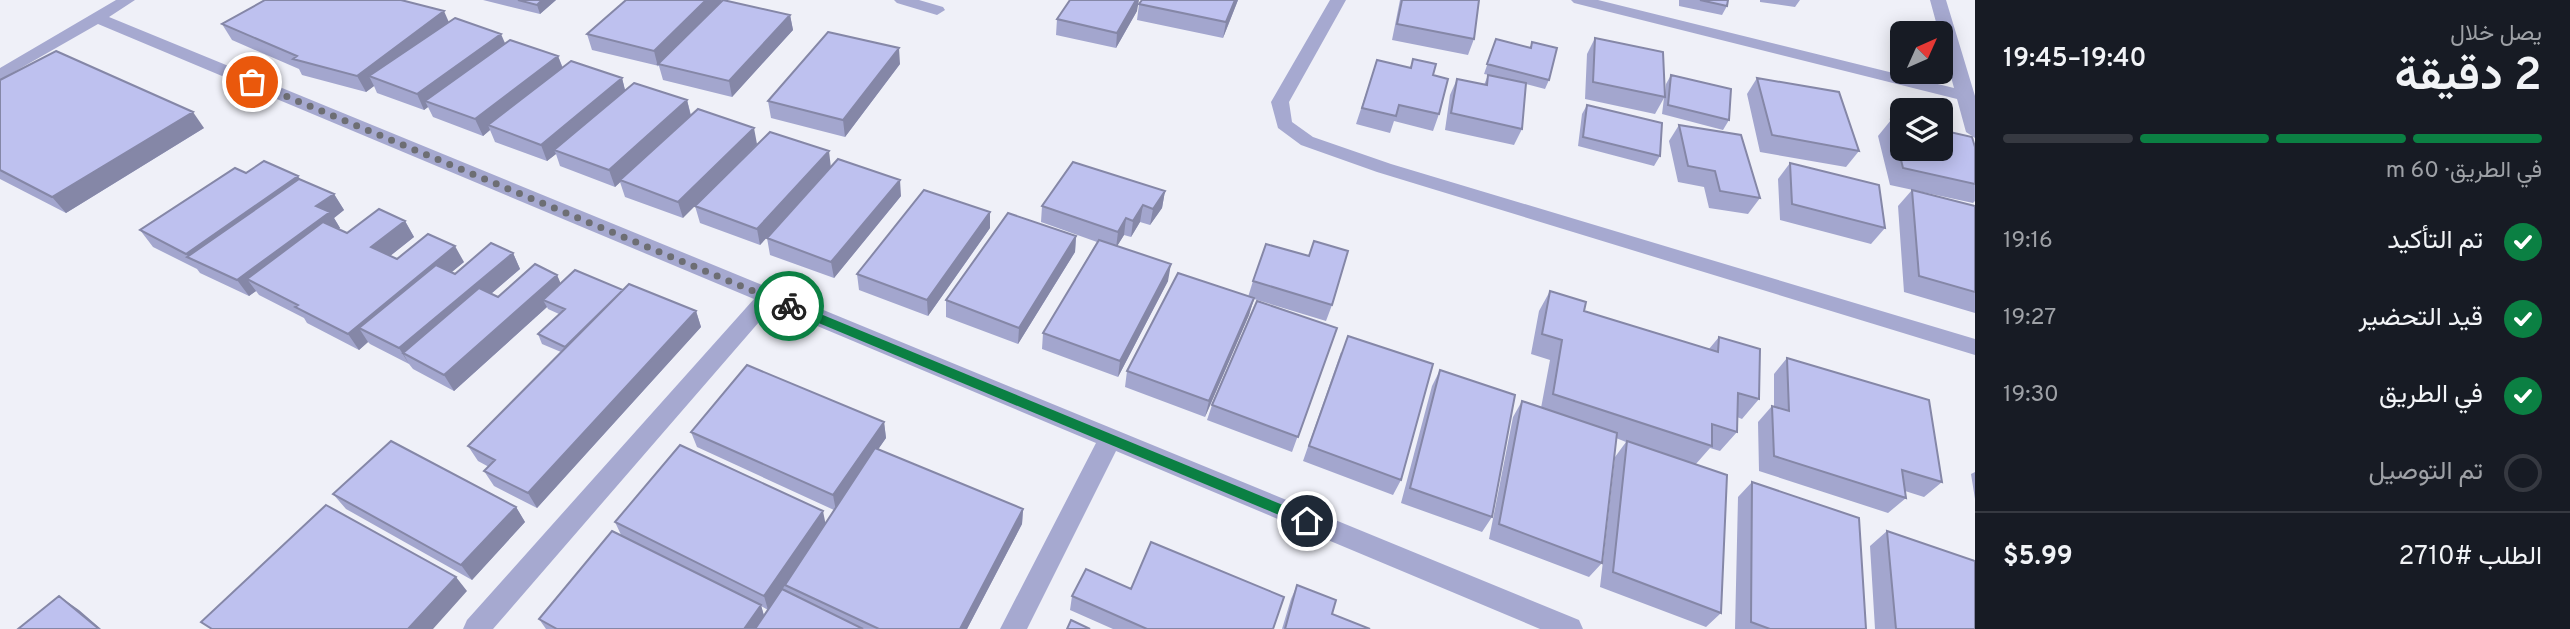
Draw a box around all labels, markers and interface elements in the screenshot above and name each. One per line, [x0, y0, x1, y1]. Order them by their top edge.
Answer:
text: يصل خلال [2450, 20, 2542, 49]
north arrow [1890, 21, 1953, 84]
map controls [1890, 21, 1953, 161]
text: 19:40–19:45 [2003, 43, 2146, 76]
text: 2 دقيقة [2395, 48, 2542, 107]
pin [222, 52, 282, 112]
icon: bag [233, 63, 271, 101]
button: layers [1890, 98, 1953, 161]
text: في الطريق · 60 m [2386, 157, 2542, 186]
icon: check [2504, 223, 2542, 261]
text: تم التأكيد [2387, 225, 2483, 258]
text: 19:16 [2003, 227, 2053, 256]
courier [754, 271, 824, 341]
icon: bike [770, 287, 808, 325]
icon: check [2504, 300, 2542, 338]
text: قيد التحضير [2358, 302, 2483, 335]
text: 19:27 [2003, 304, 2056, 333]
icon: check [2504, 377, 2542, 415]
text: في الطريق [2379, 379, 2483, 412]
text: 19:30 [2003, 381, 2059, 410]
text: تم التوصيل [2369, 456, 2483, 489]
pin [1277, 491, 1337, 551]
icon: home [1288, 502, 1326, 540]
text: $5.99 [2003, 541, 2073, 574]
text: الطلب #2710 [2399, 541, 2542, 574]

